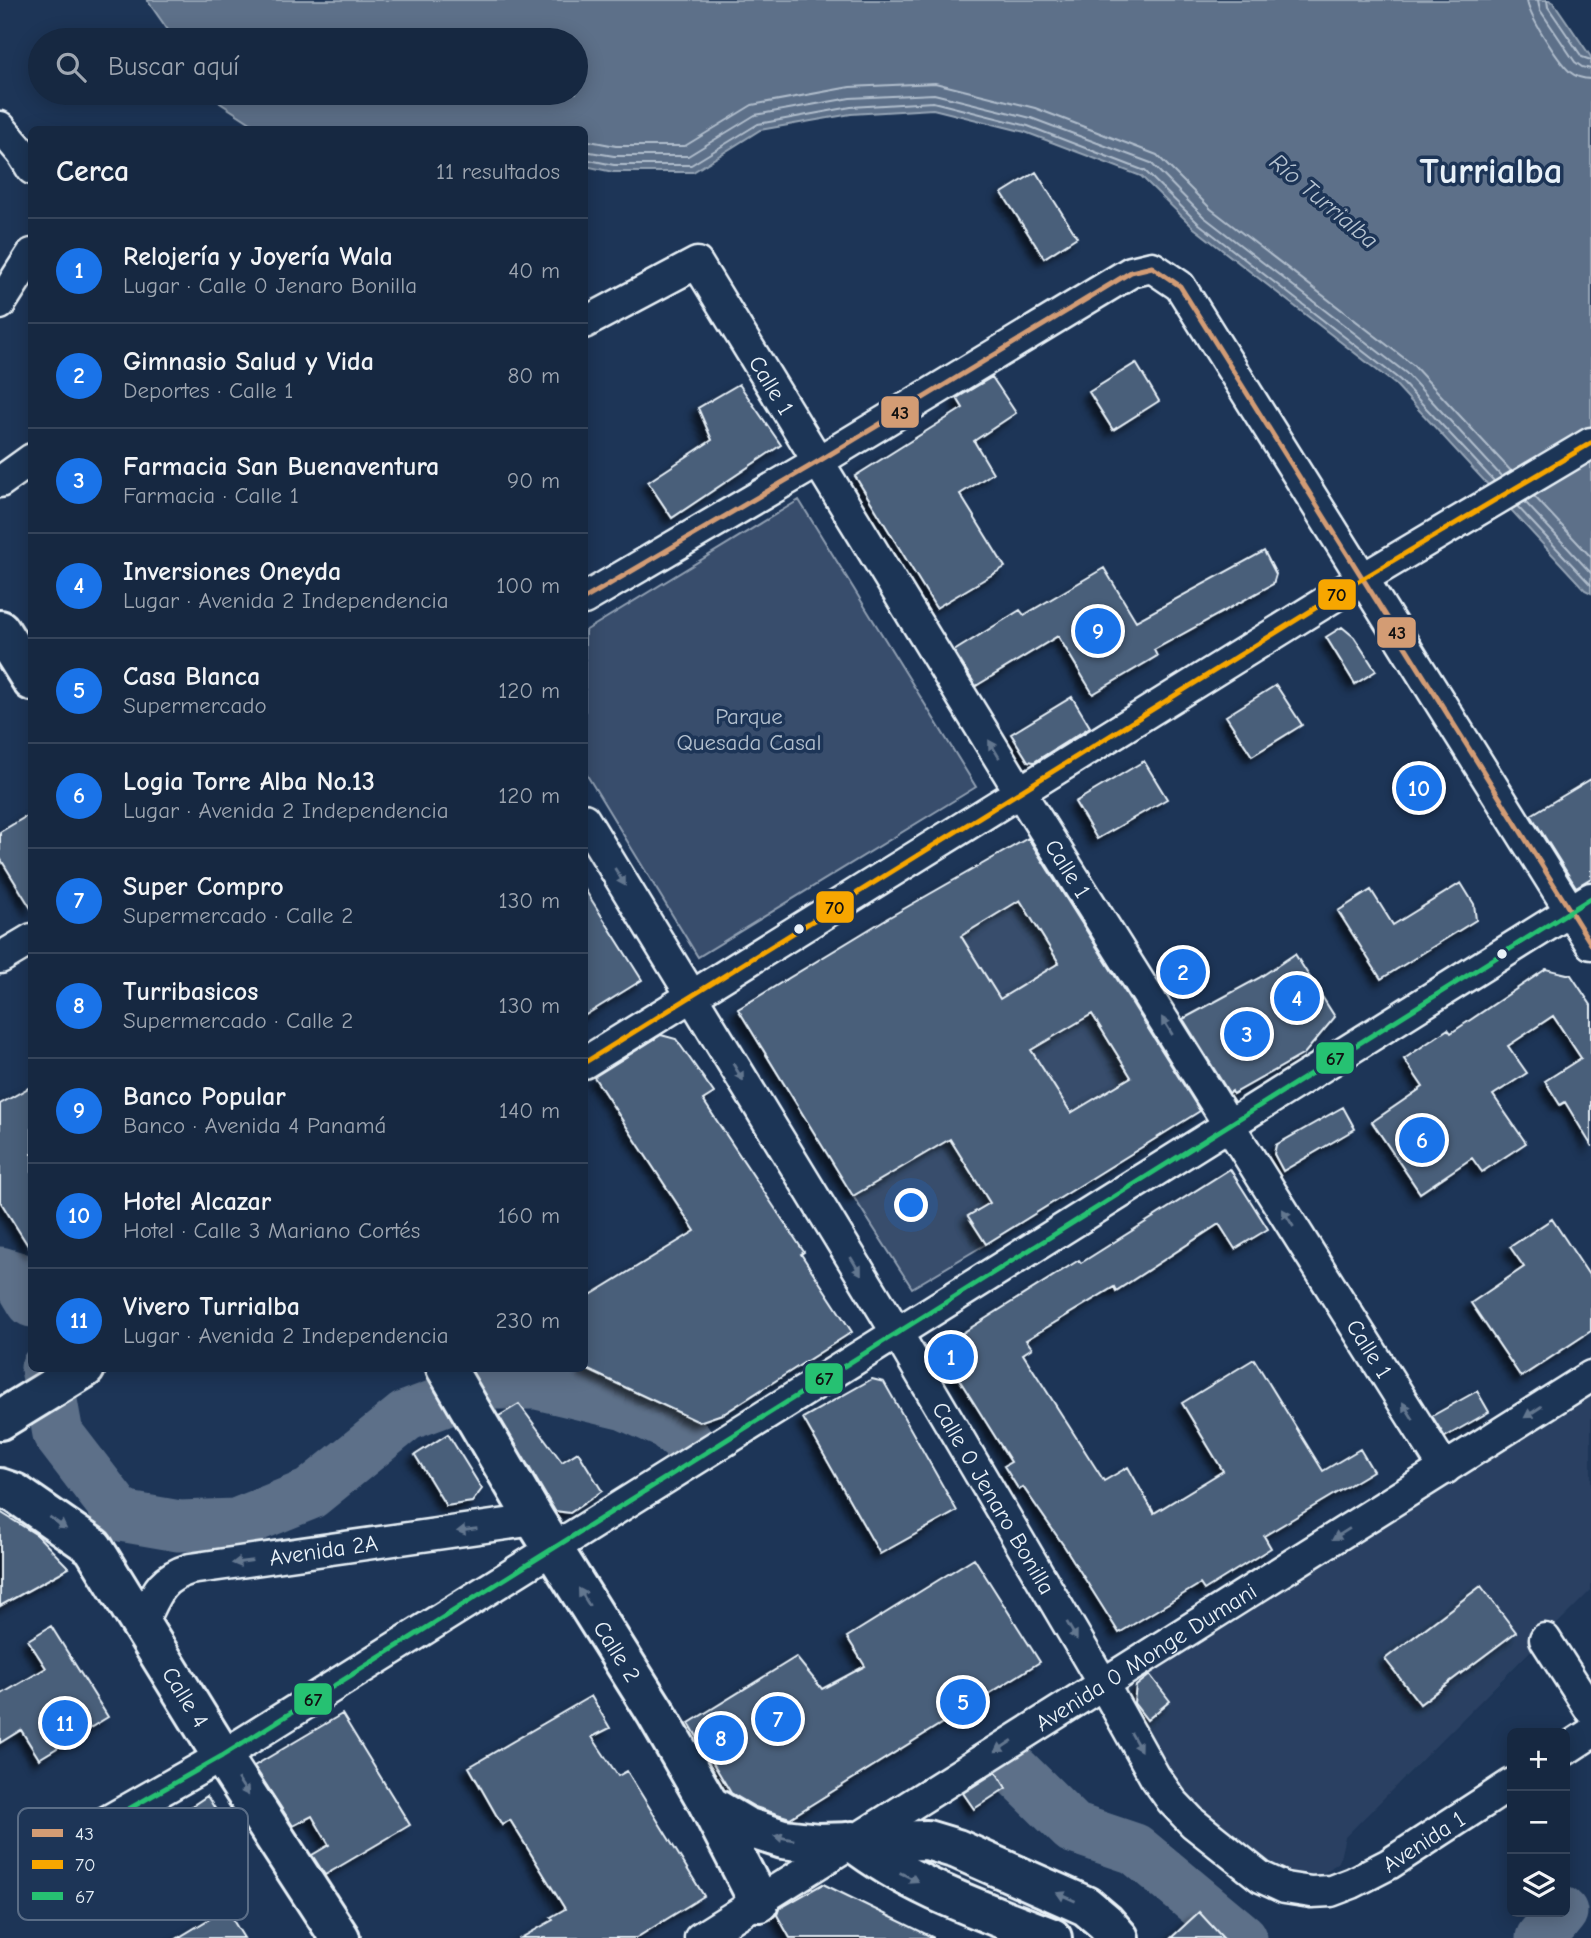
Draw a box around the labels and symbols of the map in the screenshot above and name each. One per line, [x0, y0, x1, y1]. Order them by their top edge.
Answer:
water label: Río Turrialba [1264, 148, 1384, 254]
district label: Turrialba [1419, 150, 1563, 192]
street label: Calle 1 [743, 351, 799, 420]
line badge: 43 [880, 395, 920, 429]
text: 43 [891, 402, 909, 424]
line badge: 70 [1317, 578, 1357, 611]
text: 70 [1327, 584, 1347, 606]
pin: 9 [1075, 605, 1121, 657]
line badge: 43 [1376, 616, 1417, 649]
text: 43 [1388, 622, 1406, 644]
park label: Parque Quesada Casal [676, 703, 822, 756]
one-way arrow [988, 740, 1001, 759]
pin: 10 [1396, 762, 1442, 814]
street label: Calle 1 [1039, 834, 1096, 903]
one-way arrow [614, 868, 626, 887]
line badge: 70 [815, 890, 855, 924]
text: 70 [825, 897, 845, 919]
unlabelled marker [792, 922, 806, 936]
pin: 2 [1160, 946, 1206, 998]
unlabelled marker [1495, 947, 1509, 961]
pin: 4 [1274, 972, 1320, 1024]
pin: 3 [1224, 1008, 1270, 1060]
one-way arrow [1160, 1016, 1173, 1035]
line badge: 67 [1315, 1041, 1355, 1075]
text: 67 [1326, 1048, 1345, 1070]
one-way arrow [732, 1062, 744, 1081]
pin: 6 [1399, 1114, 1445, 1166]
your location [894, 1188, 928, 1222]
one-way arrow [1281, 1209, 1294, 1228]
one-way arrow [850, 1257, 863, 1276]
street label: Calle 1 [1340, 1314, 1398, 1383]
pin: 1 [928, 1331, 974, 1383]
line badge: 67 [804, 1362, 844, 1395]
text: 67 [815, 1368, 834, 1390]
street label: Calle 0 Jenaro Bonilla [926, 1397, 1060, 1599]
one-way arrow [1402, 1402, 1415, 1421]
one-way arrow [1524, 1406, 1543, 1419]
one-way arrow [49, 1516, 67, 1530]
one-way arrow [456, 1525, 478, 1536]
one-way arrow [1331, 1527, 1351, 1540]
street label: Avenida 2A [268, 1529, 380, 1572]
one-way arrow [231, 1556, 253, 1567]
street label: Avenida 0 Monge Dumani [1030, 1578, 1262, 1737]
one-way arrow [577, 1588, 590, 1607]
street label: Calle 2 [588, 1616, 646, 1687]
one-way arrow [1066, 1621, 1078, 1640]
street label: Calle 4 [156, 1662, 214, 1733]
pin: 5 [940, 1676, 986, 1728]
line badge: 67 [293, 1682, 333, 1716]
text: 67 [304, 1689, 323, 1711]
pin: 7 [755, 1693, 801, 1745]
pin: 11 [42, 1697, 88, 1749]
pin: 8 [698, 1712, 744, 1764]
one-way arrow [1130, 1732, 1142, 1752]
one-way arrow [994, 1739, 1013, 1752]
one-way arrow [236, 1778, 249, 1797]
street label: Avenida 1 [1378, 1805, 1470, 1879]
legend [18, 1808, 248, 1920]
text: 43 [75, 1823, 94, 1845]
one-way arrow [773, 1833, 795, 1844]
text: 70 [75, 1854, 96, 1876]
one-way arrow [899, 1871, 919, 1883]
text: 67 [75, 1886, 94, 1908]
one-way arrow [1055, 1891, 1076, 1902]

